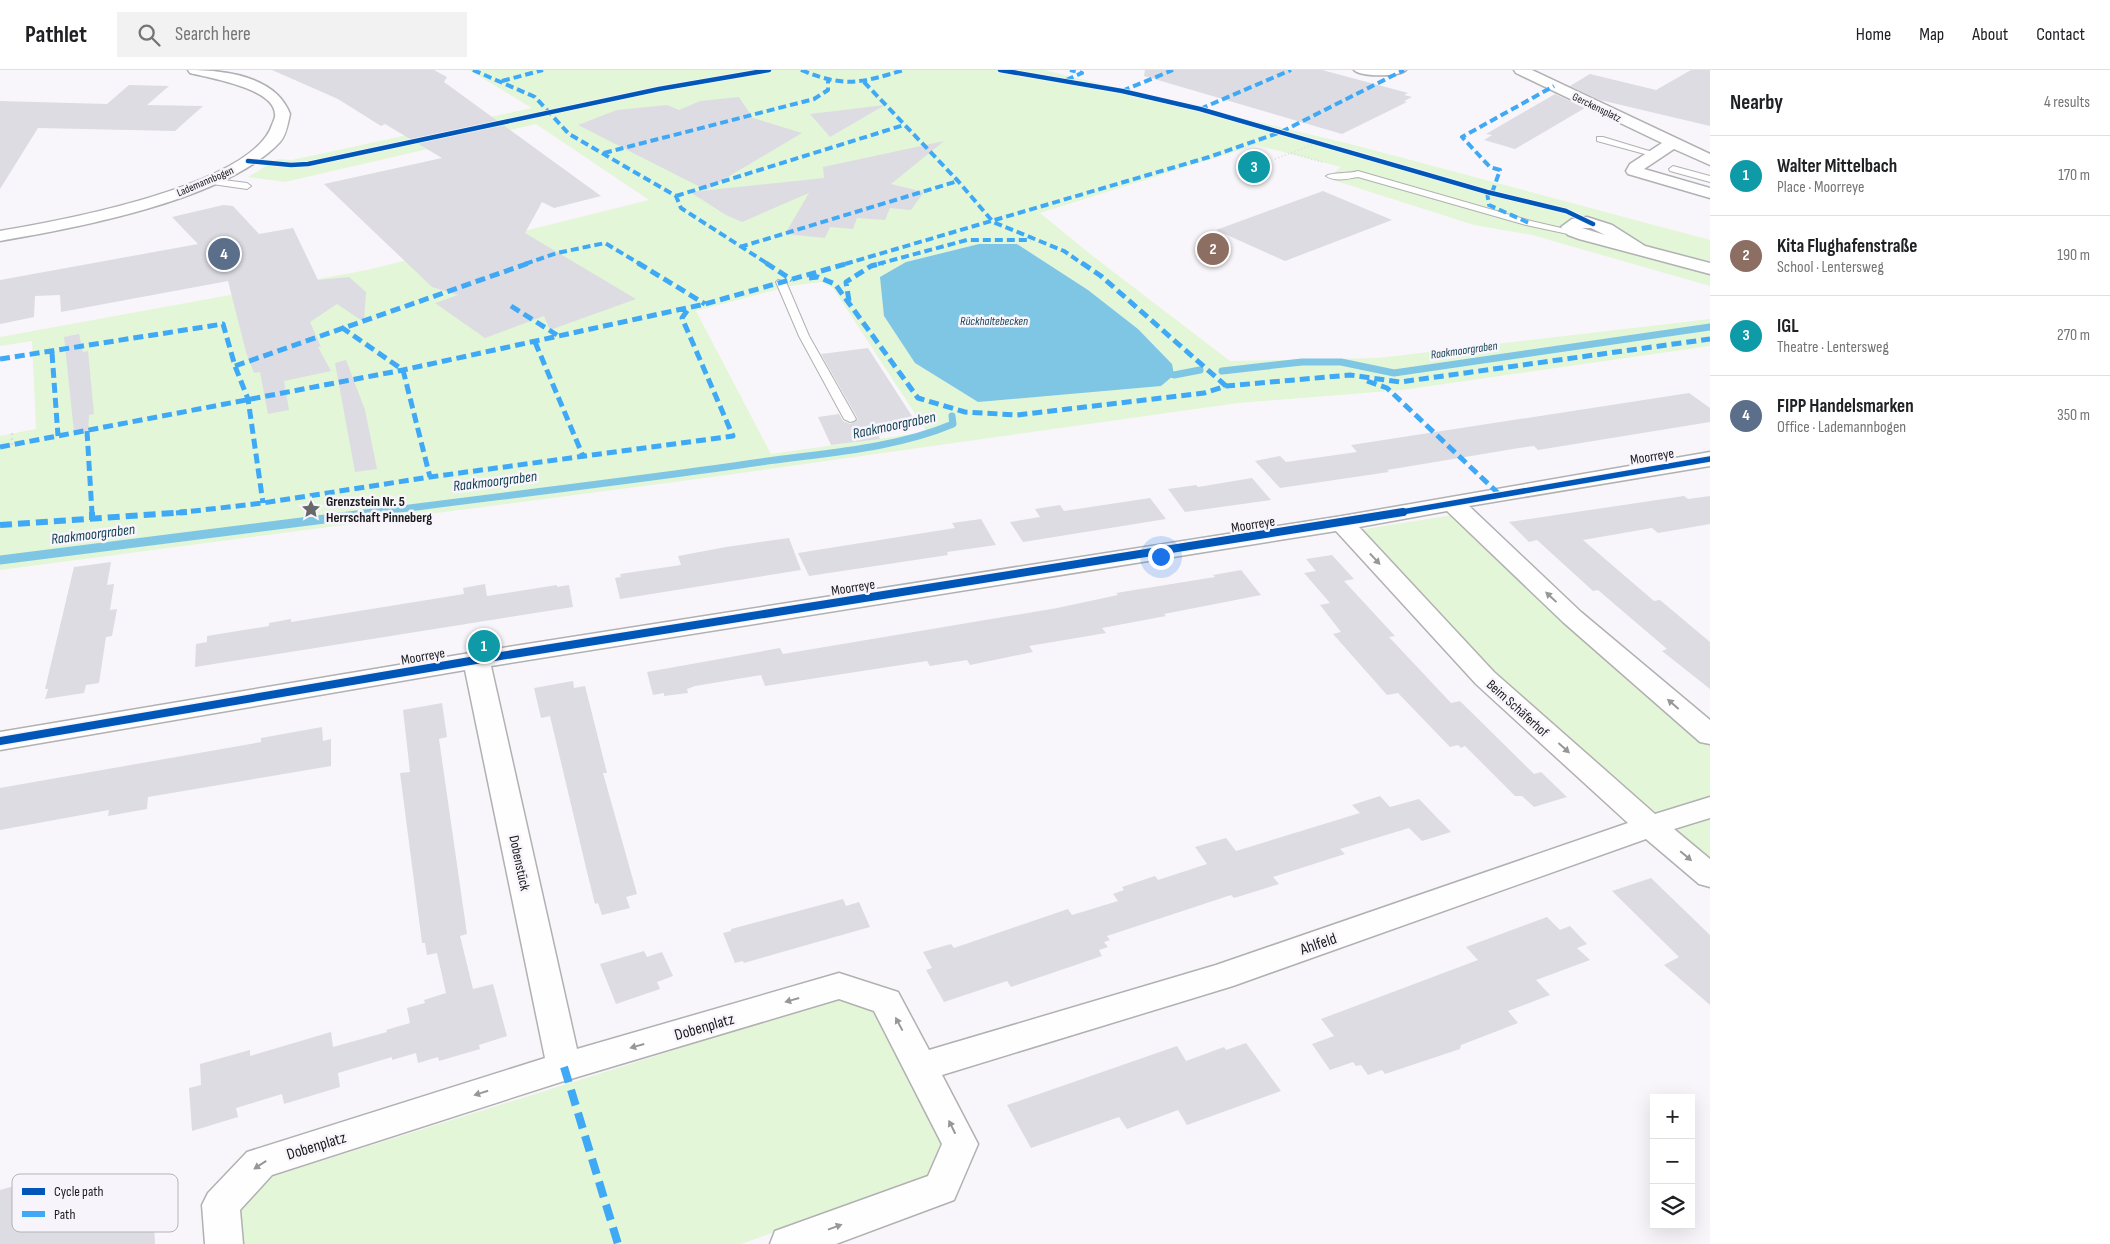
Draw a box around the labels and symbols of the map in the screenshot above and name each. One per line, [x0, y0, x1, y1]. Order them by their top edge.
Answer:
street label: Gerckensplatz [1570, 90, 1623, 125]
pin: 3 [1238, 148, 1270, 186]
street label: Lademannbogen [175, 164, 236, 199]
pin: 2 [1197, 230, 1229, 268]
pin: 4 [208, 235, 240, 273]
water label: Rückhaltebecken [960, 314, 1028, 329]
water label: Raakmoorgraben [1430, 338, 1499, 363]
water label: Raakmoorgraben [851, 407, 937, 444]
street label: Moorreye [1629, 445, 1675, 468]
water label: Raakmoorgraben [452, 467, 538, 496]
place label: Grenzstein Nr. 5 Herrschaft Pinneberg [326, 493, 432, 526]
place icon: Grenzstein Nr. 5 Herrschaft Pinneberg [300, 498, 322, 520]
street label: Moorreye [1230, 513, 1276, 536]
water label: Raakmoorgraben [50, 520, 136, 549]
your location [1148, 544, 1174, 570]
one-way arrow [1369, 552, 1381, 564]
street label: Moorreye [830, 576, 876, 599]
one-way arrow [1545, 591, 1557, 603]
pin: 1 [468, 627, 500, 665]
street label: Moorreye [400, 644, 446, 669]
street label: Beim Schäferhof [1483, 676, 1553, 741]
one-way arrow [1667, 698, 1680, 709]
one-way arrow [1557, 743, 1570, 754]
street label: Dobenstück [505, 834, 534, 893]
one-way arrow [1679, 850, 1692, 861]
street label: Ahlfeld [1297, 929, 1339, 960]
one-way arrow [785, 997, 800, 1005]
street label: Dobenplatz [673, 1010, 737, 1045]
one-way arrow [895, 1017, 903, 1032]
one-way arrow [629, 1042, 644, 1050]
one-way arrow [473, 1090, 488, 1098]
one-way arrow [948, 1120, 956, 1134]
street label: Dobenplatz [285, 1128, 349, 1164]
one-way arrow [254, 1160, 267, 1169]
legend [12, 1174, 178, 1232]
text: Cycle path [54, 1183, 104, 1200]
text: Path [54, 1206, 75, 1223]
one-way arrow [827, 1223, 842, 1230]

